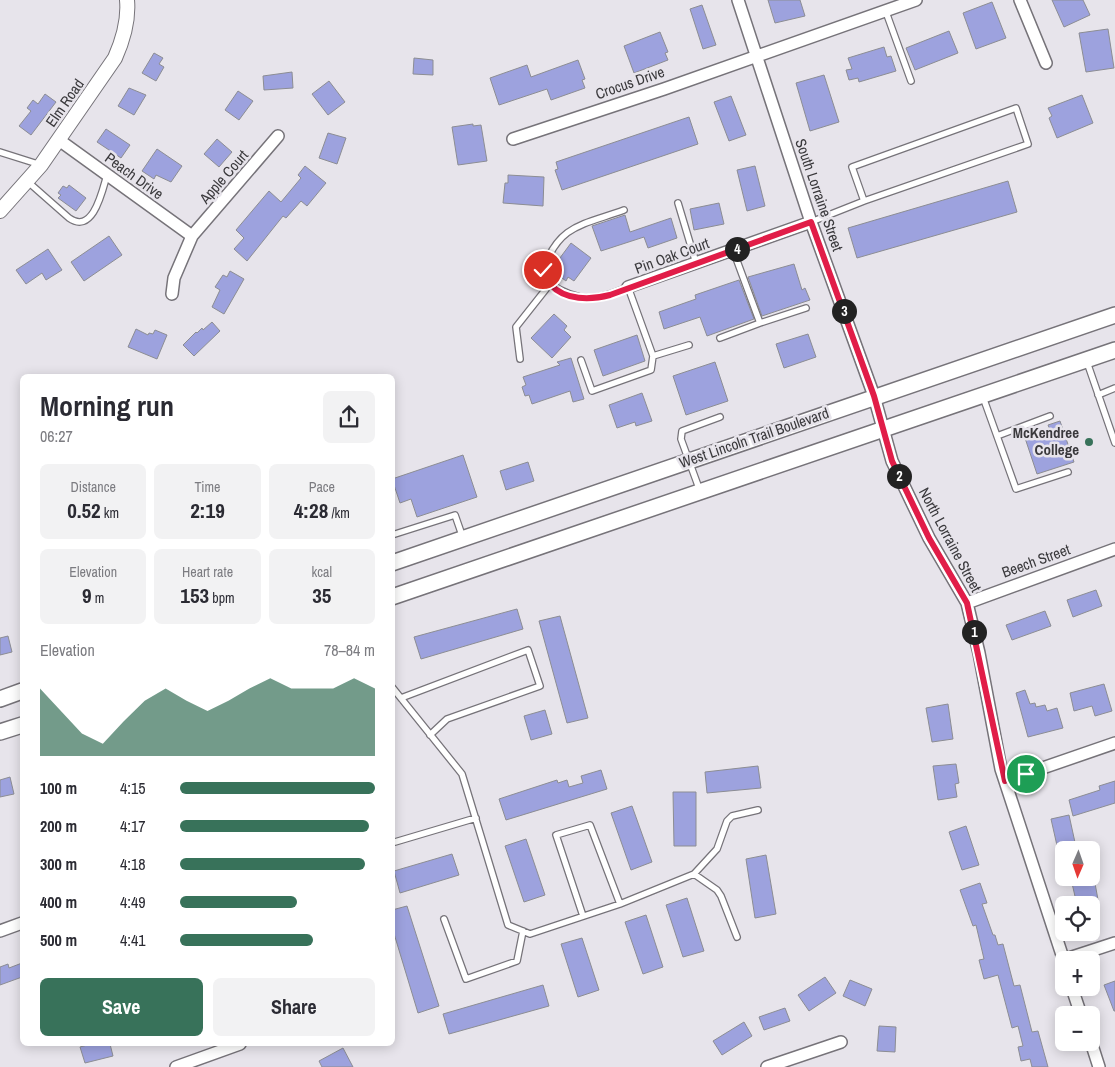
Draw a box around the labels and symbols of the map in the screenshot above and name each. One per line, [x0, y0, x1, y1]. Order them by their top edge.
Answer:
street label: Crocus Drive [592, 61, 667, 104]
street label: Elm Road [40, 75, 89, 131]
street label: South Lorraine Street [790, 136, 849, 254]
street label: Apple Court [194, 145, 253, 209]
street label: Peach Drive [101, 147, 168, 204]
street label: Pin Oak Court [632, 232, 713, 279]
pin: 4 [724, 236, 750, 262]
pin [522, 249, 564, 291]
pin: 3 [832, 298, 856, 324]
street label: West Lincoln Trail Boulevard [676, 402, 832, 473]
place label: McKendree College [1013, 422, 1079, 460]
marker: McKendree College [1083, 436, 1095, 448]
pin: 2 [886, 464, 912, 488]
street label: North Lorraine Street [914, 484, 987, 596]
street label: Beech Street [999, 538, 1073, 583]
pin: 1 [962, 620, 986, 644]
pin [1005, 753, 1047, 795]
north arrow [1055, 841, 1100, 886]

